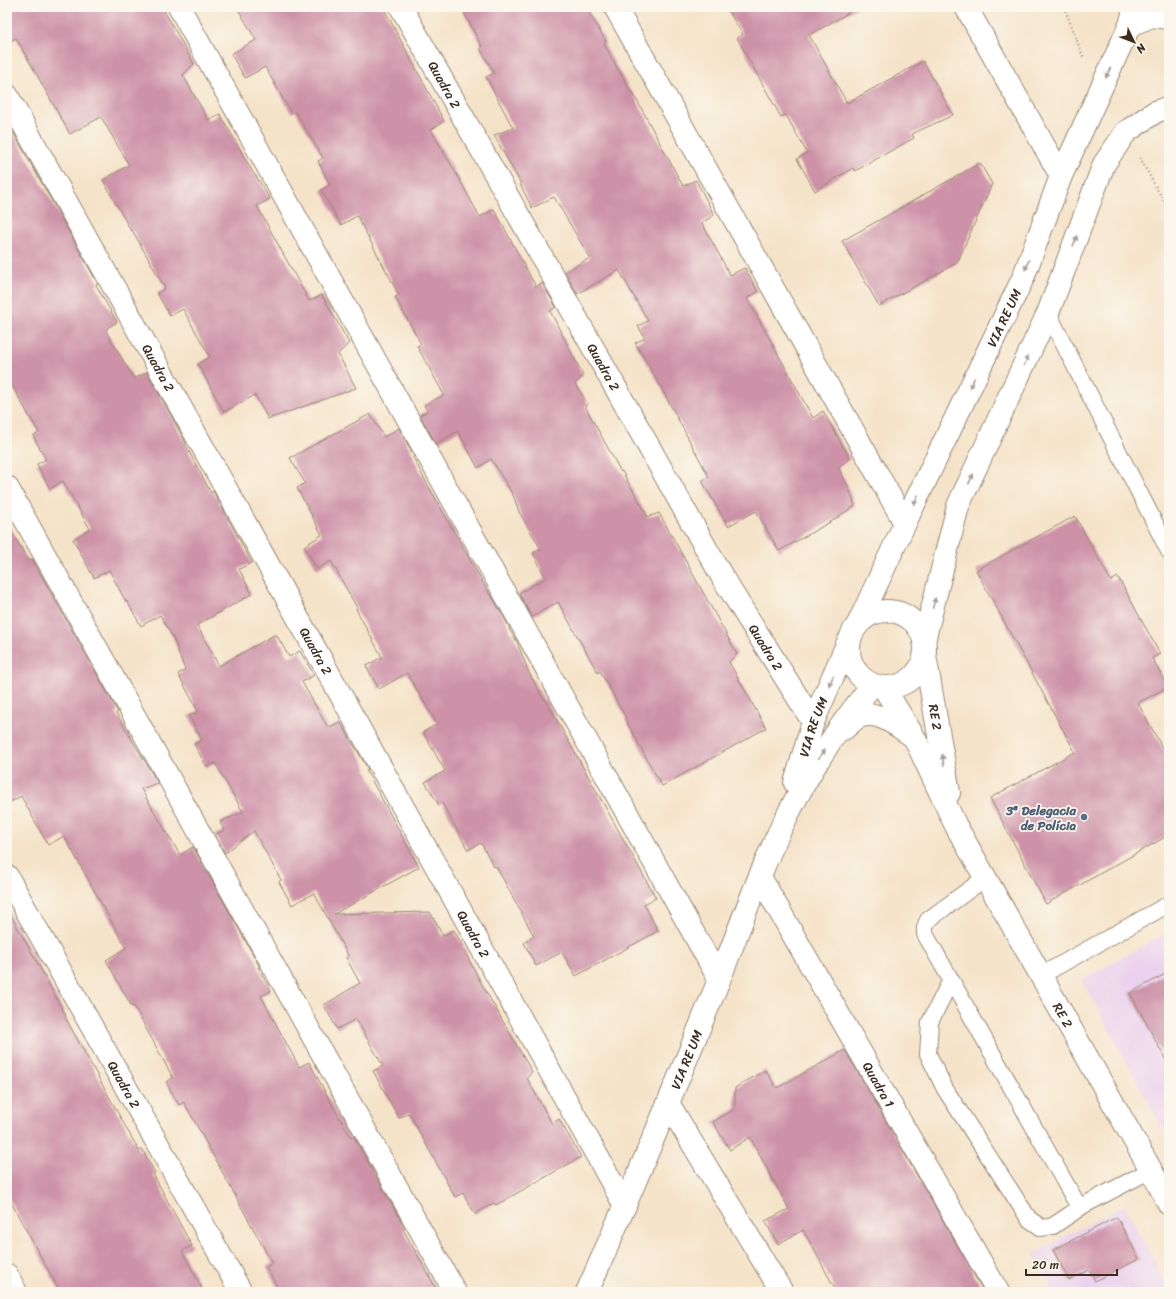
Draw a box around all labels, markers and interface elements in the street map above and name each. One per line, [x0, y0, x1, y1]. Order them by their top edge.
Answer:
north arrow [1114, 22, 1154, 62]
text: N [1131, 38, 1151, 58]
street label: Quadra 2 [422, 57, 467, 113]
one-way arrow [1105, 68, 1111, 79]
one-way arrow [1073, 234, 1079, 246]
one-way arrow [1024, 260, 1030, 272]
street label: VIA RE UM [980, 284, 1028, 351]
street label: Quadra 2 [581, 339, 626, 396]
street label: Quadra 2 [136, 340, 181, 396]
one-way arrow [1023, 355, 1029, 366]
one-way arrow [969, 377, 975, 388]
one-way arrow [968, 473, 974, 484]
one-way arrow [913, 494, 919, 506]
one-way arrow [932, 597, 938, 609]
street label: Quadra 2 [742, 619, 789, 676]
street label: Quadra 2 [293, 623, 339, 680]
one-way arrow [827, 676, 833, 688]
street label: VIA RE UM [792, 693, 835, 760]
street label: RE 2 [922, 702, 949, 732]
one-way arrow [818, 749, 826, 759]
one-way arrow [940, 754, 946, 766]
place label: 3ª Delegacia de Polícia [1005, 799, 1076, 837]
marker: 3ª Delegacia de Polícia [1079, 812, 1089, 822]
street label: Quadra 2 [451, 906, 496, 963]
street label: RE 2 [1046, 998, 1079, 1033]
street label: VIA RE UM [664, 1026, 710, 1093]
street label: Quadra 2 [101, 1056, 147, 1113]
street label: Quadra 1 [856, 1057, 901, 1112]
scale bar [1026, 1251, 1117, 1277]
text: 20 m [1032, 1254, 1059, 1276]

